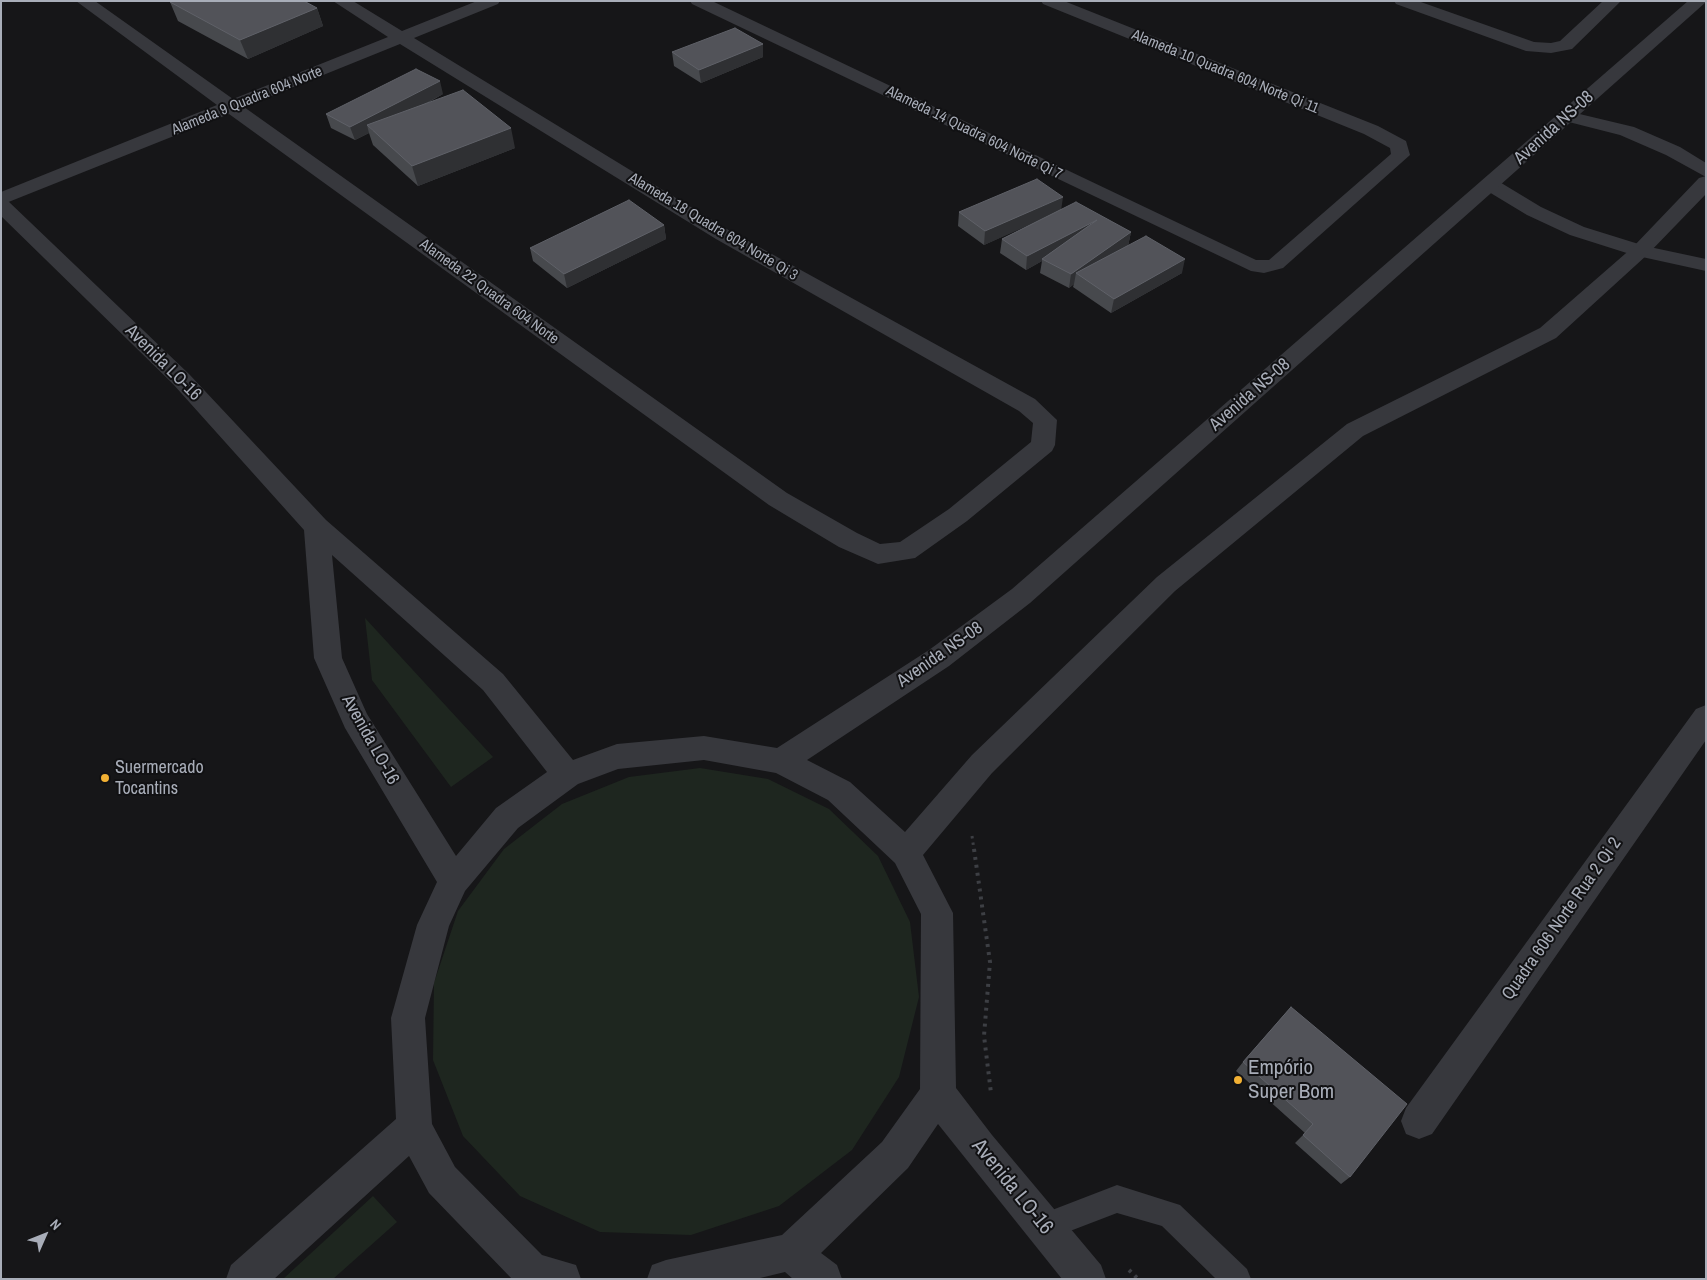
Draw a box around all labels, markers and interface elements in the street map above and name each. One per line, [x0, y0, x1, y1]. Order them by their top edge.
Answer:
street label: Alameda 10 Quadra 604 Norte Qi 11 [1129, 26, 1321, 118]
street label: Alameda 9 Quadra 604 Norte [169, 63, 325, 139]
street label: Alameda 14 Quadra 604 Norte Qi 7 [883, 82, 1065, 184]
street label: Avenida NS-08 [1510, 87, 1598, 169]
street label: Alameda 18 Quadra 604 Norte Qi 3 [625, 169, 801, 285]
street label: Alameda 22 Quadra 604 Norte [416, 235, 562, 349]
street label: Avenida LO-16 [120, 320, 206, 406]
street label: Avenida NS-08 [1205, 354, 1295, 436]
street label: Avenida NS-08 [893, 618, 987, 692]
street label: Avenida LO-16 [337, 691, 403, 789]
place label: Suermercado Tocantins [115, 757, 204, 800]
marker: Suermercado Tocantins [99, 772, 111, 784]
street label: Quadra 606 Norte Rua 2 Qi 2 [1498, 833, 1626, 1005]
place label: Empório Super Bom [1248, 1055, 1334, 1105]
marker: Empório Super Bom [1232, 1074, 1244, 1086]
street label: Avenida LO-16 [966, 1134, 1058, 1240]
north arrow [20, 1210, 70, 1260]
text: N [46, 1215, 65, 1234]

